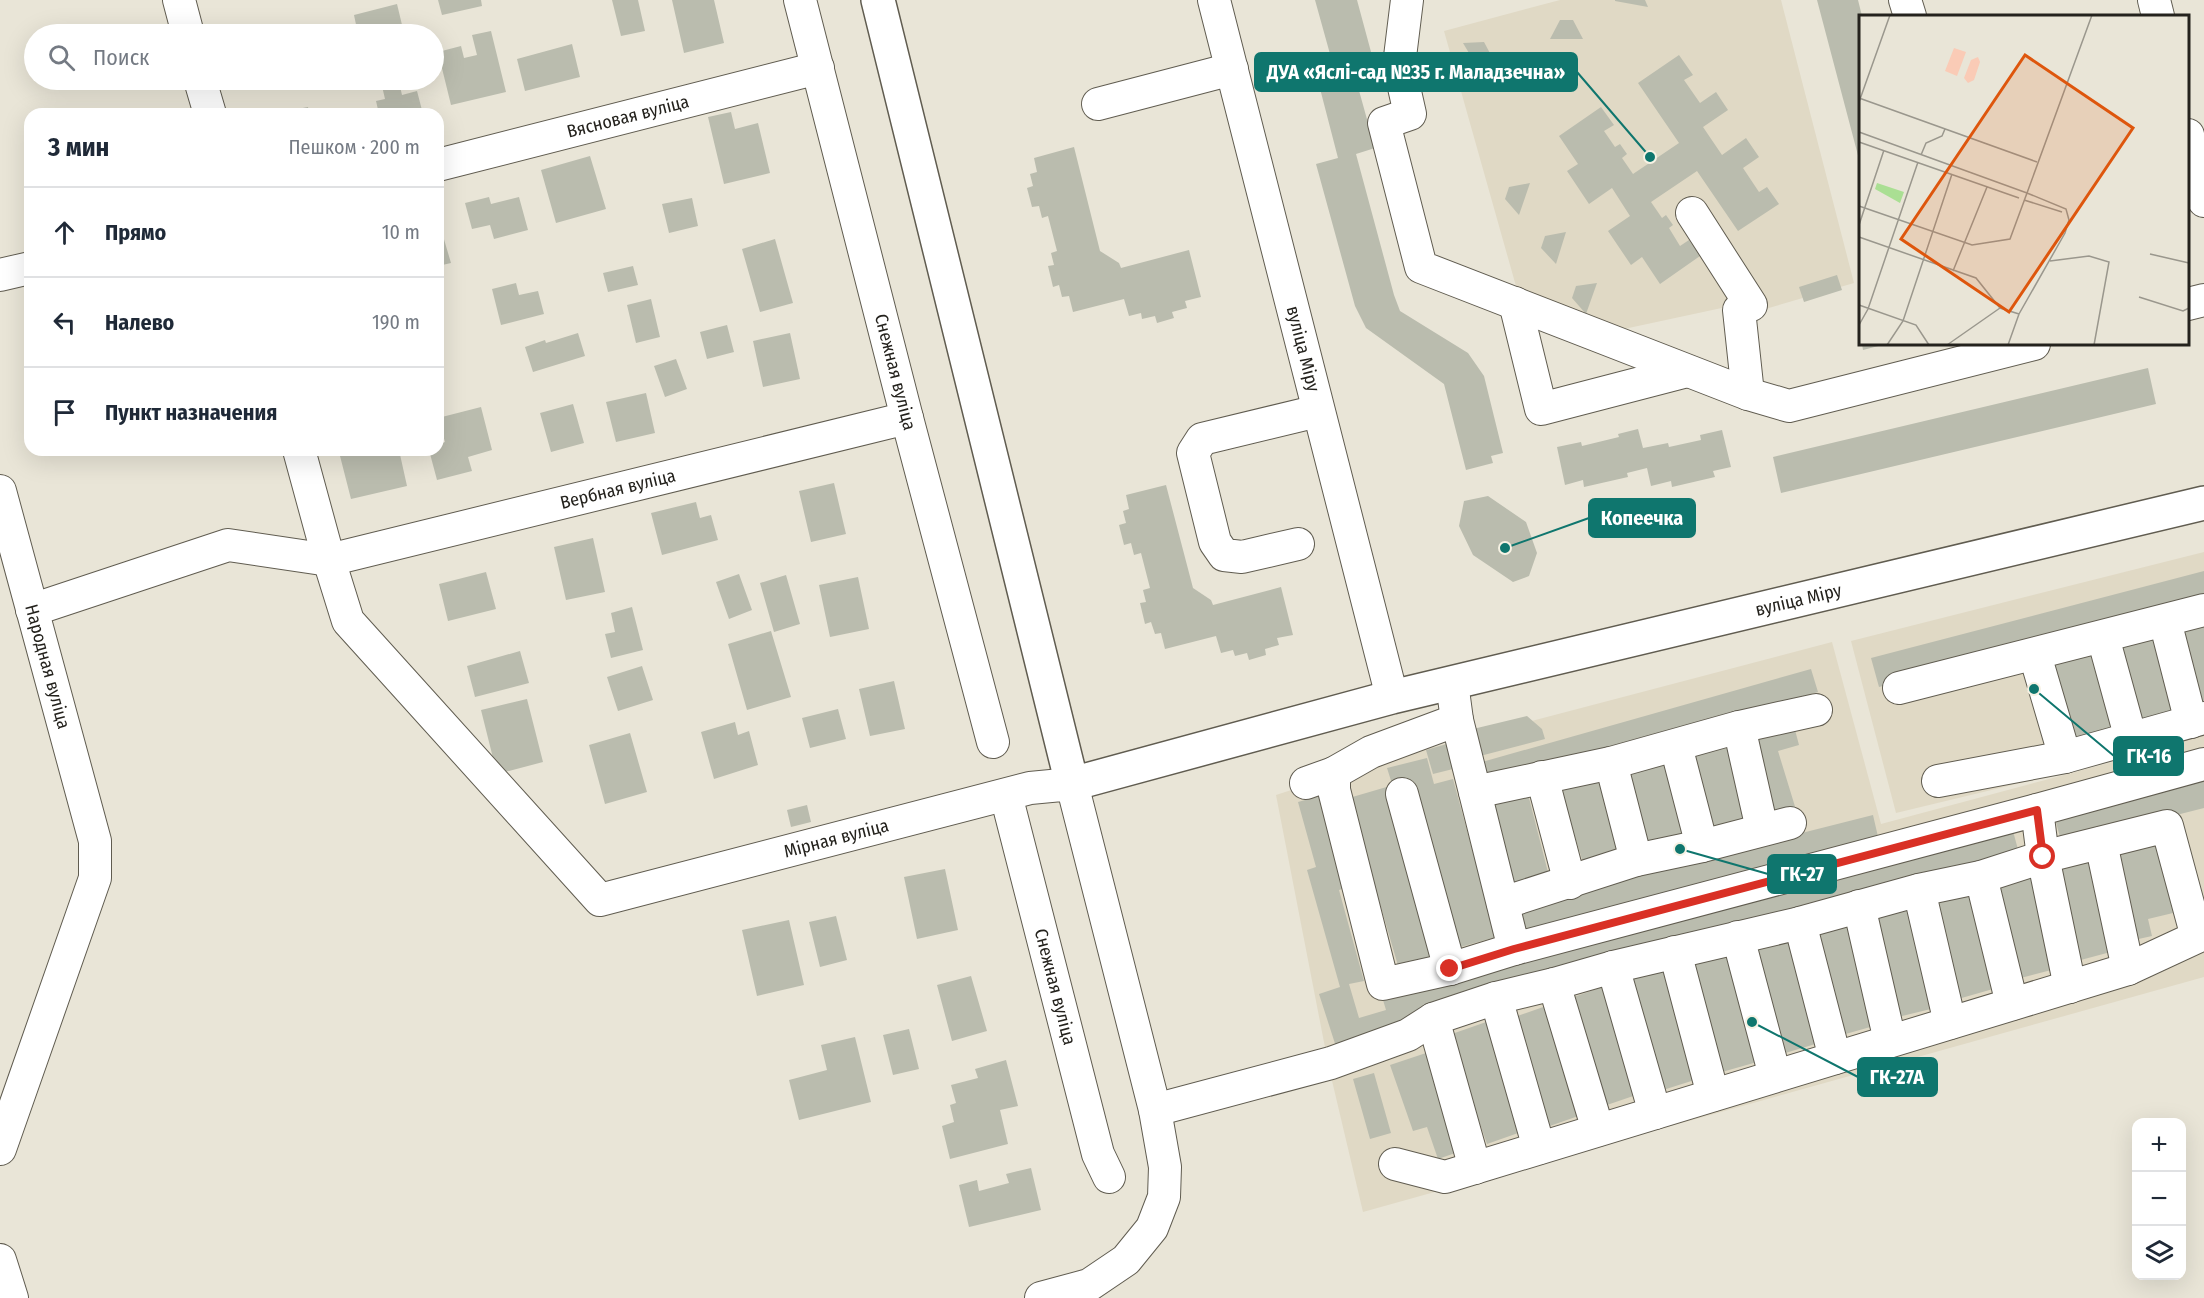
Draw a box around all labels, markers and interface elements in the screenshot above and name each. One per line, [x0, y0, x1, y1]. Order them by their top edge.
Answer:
inset map [1859, 15, 2189, 345]
search box [24, 24, 444, 90]
icon: search [45, 41, 78, 74]
text: Поиск [93, 44, 149, 71]
callout: ДУА «Яслі-сад №35 г. Маладзечна» [1255, 53, 1577, 91]
text: ДУА «Яслі-сад №35 г. Маладзечна» [1266, 60, 1565, 84]
street label: Вясновая вуліца [564, 90, 691, 143]
text: 3 мин [48, 132, 109, 163]
text: Пешком · 200 m [289, 135, 420, 159]
icon: ahead [48, 216, 81, 249]
text: Прямо [105, 219, 166, 246]
text: 10 m [382, 220, 420, 244]
street label: вуліца Міру [1282, 303, 1325, 394]
icon: left [48, 306, 81, 339]
text: Налево [105, 309, 174, 336]
text: 190 m [372, 310, 420, 334]
street label: Снежная вуліца [870, 312, 921, 433]
icon: arrive [48, 396, 81, 429]
text: Пункт назначения [105, 399, 277, 426]
street label: Вербная вуліца [558, 464, 678, 514]
callout: Копеечка [1589, 499, 1695, 537]
text: Копеечка [1601, 506, 1683, 530]
street label: вуліца Міру [1753, 579, 1844, 621]
street label: Народная вуліца [20, 602, 75, 732]
callout: ГК-16 [2114, 737, 2183, 775]
text: ГК-16 [2127, 744, 2171, 768]
street label: Мірная вуліца [782, 814, 891, 863]
route start [2029, 843, 2055, 869]
callout: ГК-27 [1768, 855, 1836, 893]
text: ГК-27 [1780, 862, 1825, 886]
street label: Снежная вуліца [1030, 926, 1081, 1047]
route end [1436, 955, 1462, 981]
callout: ГК-27А [1858, 1058, 1937, 1096]
text: ГК-27А [1870, 1065, 1925, 1089]
map controls [2132, 1118, 2186, 1280]
button: + [2132, 1118, 2186, 1172]
button: − [2132, 1172, 2186, 1226]
button: layers [2132, 1226, 2186, 1280]

